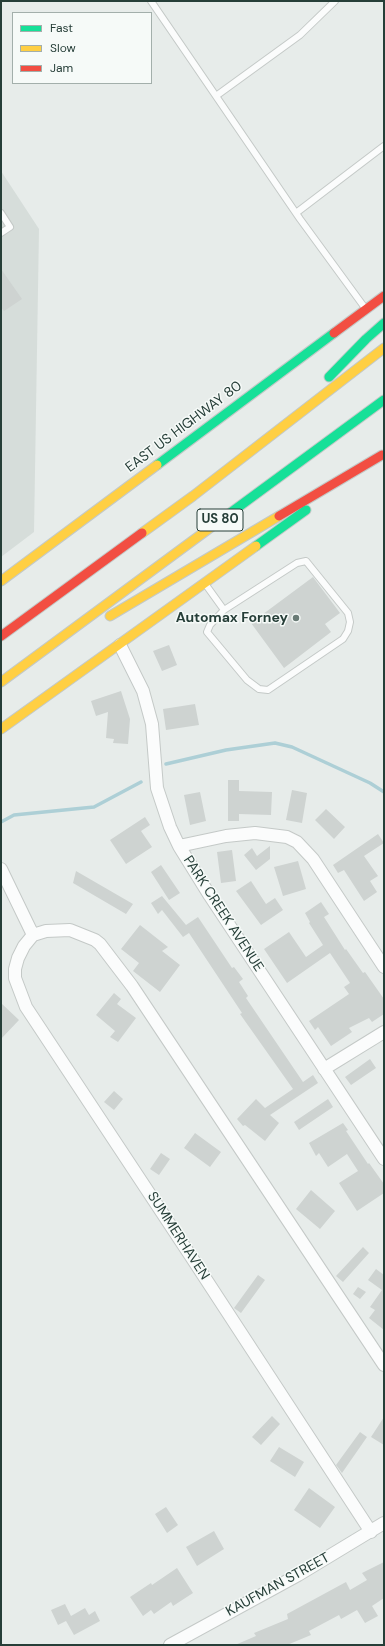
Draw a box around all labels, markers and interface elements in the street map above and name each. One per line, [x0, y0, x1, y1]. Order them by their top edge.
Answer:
legend [12, 12, 152, 84]
text: Fast [50, 20, 73, 36]
text: Slow [50, 40, 76, 56]
text: Jam [50, 60, 73, 76]
street label: EAST US HIGHWAY 80 [122, 378, 246, 476]
road number: US 80 [197, 509, 243, 531]
place label: Automax Forney [176, 610, 288, 626]
marker: Automax Forney [291, 613, 301, 623]
street label: PARK CREEK AVENUE [179, 853, 267, 975]
street label: SUMMERHAVEN [143, 1189, 213, 1283]
street label: KAUFMAN STREET [223, 1550, 333, 1620]

